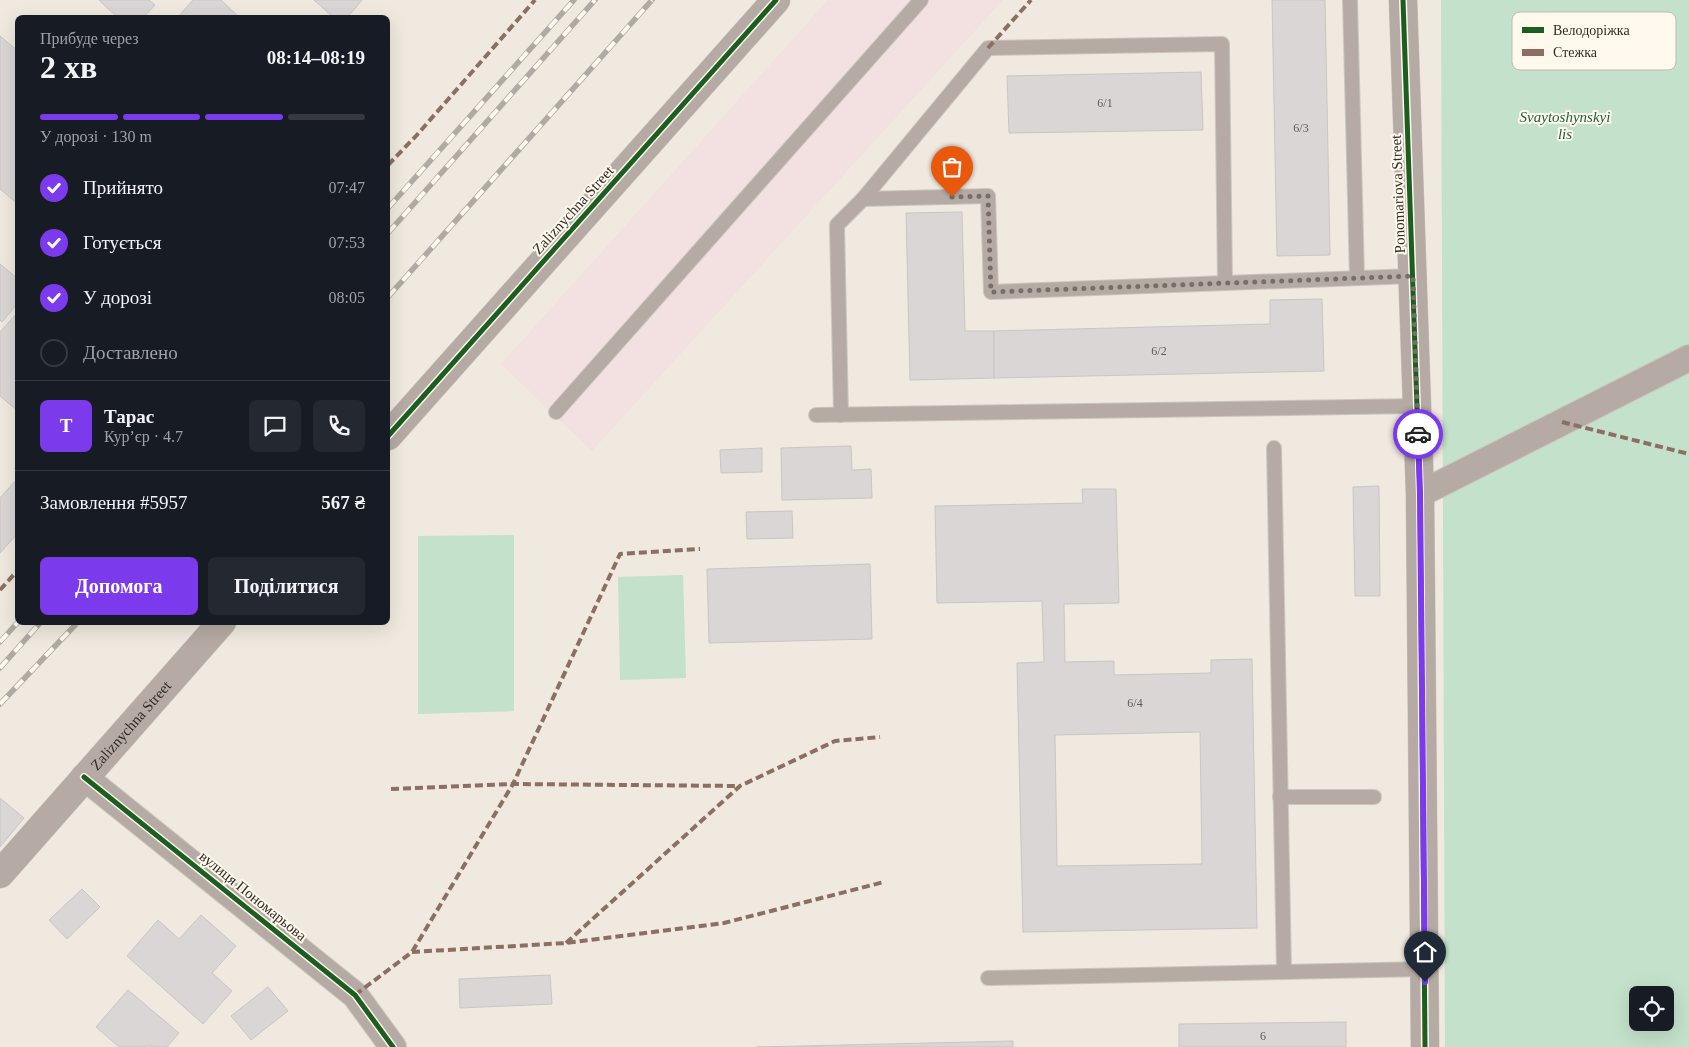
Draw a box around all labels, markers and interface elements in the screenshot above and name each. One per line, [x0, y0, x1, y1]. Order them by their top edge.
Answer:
legend [1512, 12, 1676, 70]
text: Велодоріжка [1553, 23, 1630, 38]
text: Прибуде через [40, 30, 139, 47]
text: Стежка [1553, 45, 1598, 60]
text: 08:14–08:19 [267, 47, 365, 68]
text: 2 хв [40, 49, 97, 85]
house number: 6/1 [1097, 96, 1113, 110]
park label: Svaytoshynskyi lis [1520, 109, 1610, 142]
house number: 6/3 [1293, 121, 1309, 135]
text: У дорозі · 130 m [40, 128, 152, 145]
street label: Ponomariova Street [1388, 134, 1408, 254]
pin [931, 146, 973, 197]
icon: bag [938, 153, 966, 181]
street label: Zaliznychna Street [529, 162, 617, 257]
icon: check [40, 174, 68, 202]
text: Прийнято [83, 177, 163, 198]
text: 07:47 [329, 179, 365, 196]
icon: check [40, 229, 68, 257]
text: Готується [83, 232, 161, 253]
text: 07:53 [329, 234, 365, 251]
icon: check [40, 284, 68, 312]
text: У дорозі [83, 287, 152, 308]
text: 08:05 [329, 289, 365, 306]
text: Доставлено [83, 342, 178, 363]
house number: 6/2 [1151, 344, 1167, 358]
button: chat [249, 400, 301, 452]
button: phone [313, 400, 365, 452]
text: Тарас [104, 406, 154, 427]
courier [1393, 409, 1443, 459]
text: Т [60, 415, 72, 436]
icon: car [1404, 420, 1432, 448]
text: Кур’єр · 4.7 [104, 428, 183, 445]
text: Замовлення #5957 [40, 492, 187, 513]
text: 567 ₴ [321, 492, 365, 513]
button: Допомога [40, 557, 198, 615]
button: Поділитися [208, 557, 365, 615]
street label: Zaliznychna Street [88, 677, 175, 773]
house number: 6/4 [1127, 696, 1143, 710]
street label: вулиця Пономарьова [196, 848, 310, 944]
pin [1404, 931, 1446, 982]
icon: home [1411, 938, 1439, 966]
map controls [1629, 986, 1674, 1031]
button: locate [1629, 986, 1674, 1031]
house number: 6 [1260, 1029, 1266, 1043]

